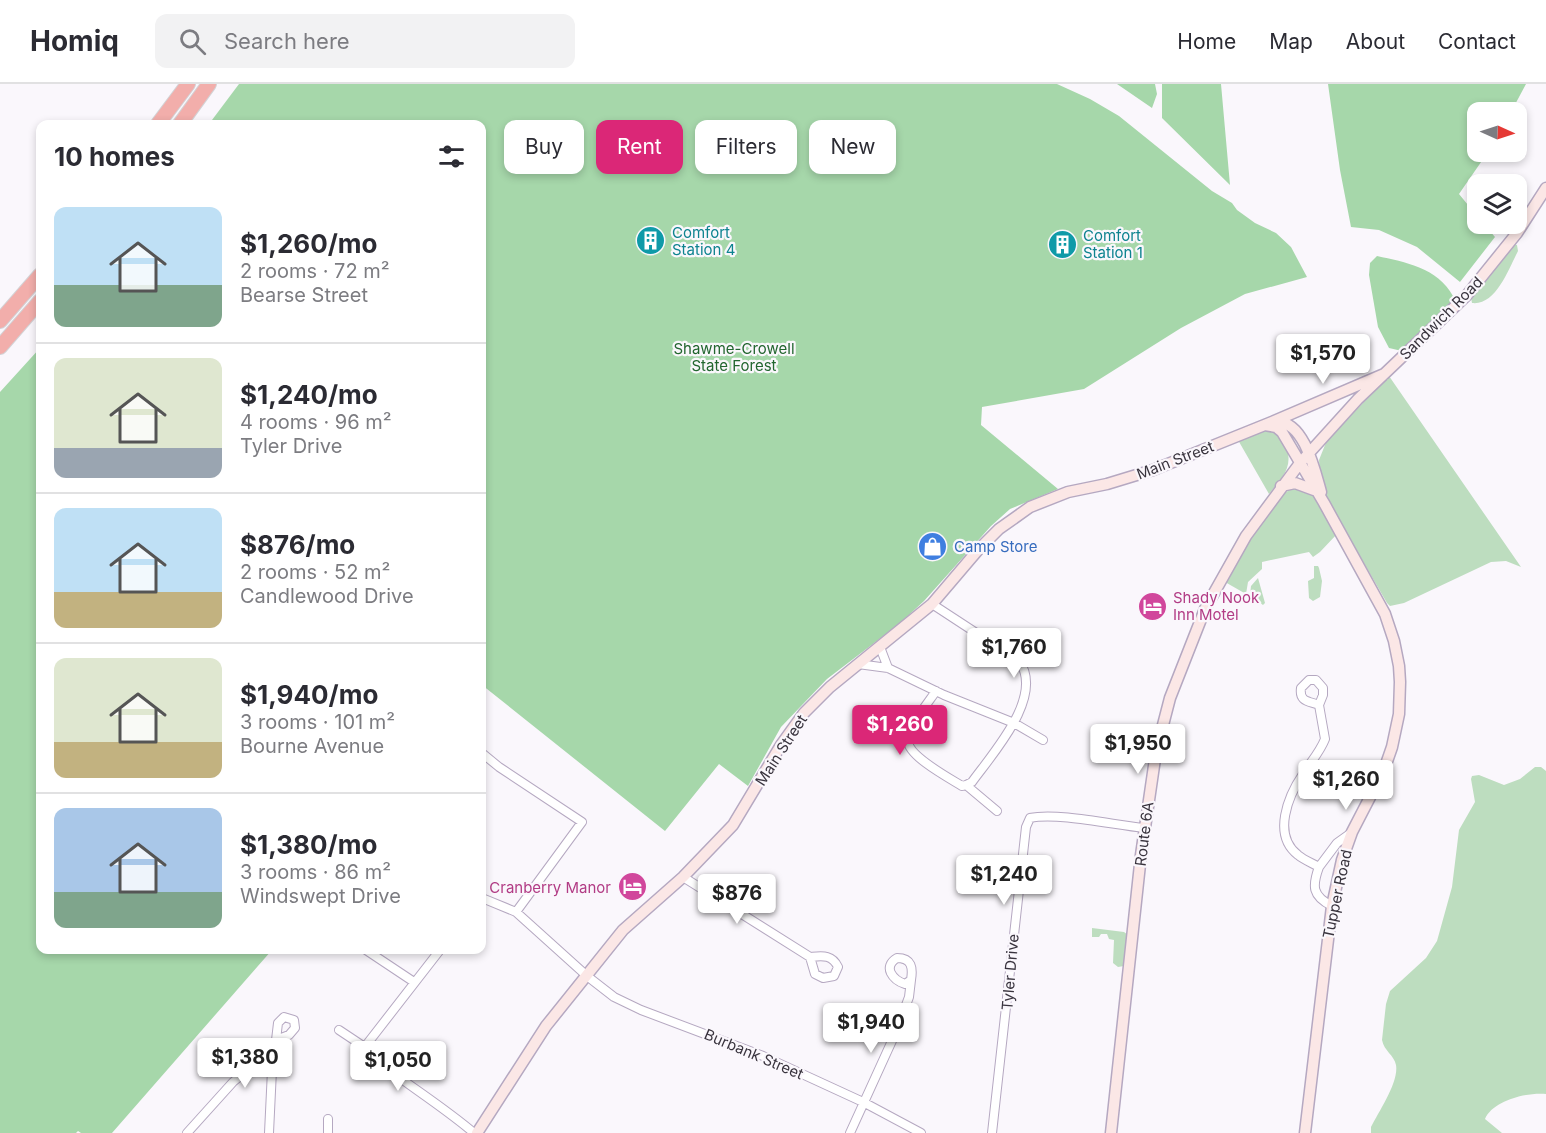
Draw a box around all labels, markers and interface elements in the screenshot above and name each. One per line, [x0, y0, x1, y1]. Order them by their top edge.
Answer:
search box [155, 14, 575, 68]
text: Homiq [30, 24, 119, 58]
icon: search [176, 25, 209, 58]
text: Search here [224, 28, 350, 54]
text: Home [1177, 29, 1236, 54]
text: Map [1269, 29, 1313, 54]
text: About [1346, 29, 1405, 54]
text: Contact [1438, 29, 1516, 54]
north arrow [1467, 102, 1527, 162]
map controls [1467, 102, 1527, 234]
chip: Buy [504, 120, 584, 174]
chip: Rent [596, 120, 683, 174]
chip: Filters [695, 120, 797, 174]
chip: New [809, 120, 896, 174]
icon: filters [435, 140, 468, 173]
text: 10 homes [54, 141, 175, 172]
button: layers [1467, 174, 1527, 234]
place label: Comfort Station 4 [672, 223, 735, 259]
building icon: Comfort Station 4 [635, 225, 667, 257]
place label: Comfort Station 1 [1083, 226, 1143, 262]
text: $1,260/mo [240, 228, 377, 259]
building icon: Comfort Station 1 [1046, 228, 1078, 260]
icon: home [102, 231, 174, 303]
text: 2 rooms · 72 m² [240, 259, 390, 283]
street label: Sandwich Road [1395, 272, 1487, 364]
text: Bearse Street [240, 283, 368, 307]
pin: $1,570 [1274, 334, 1372, 385]
park label: Shawme-Crowell State Forest [673, 339, 795, 375]
text: $1,570 [1290, 341, 1356, 365]
text: $1,240/mo [240, 379, 378, 410]
icon: home [102, 382, 174, 454]
text: 4 rooms · 96 m² [240, 410, 392, 434]
text: Tyler Drive [240, 434, 342, 458]
street label: Main Street [1134, 437, 1216, 483]
text: $876/mo [240, 529, 355, 560]
shop icon: Camp Store [917, 530, 949, 562]
icon: home [102, 532, 174, 604]
place label: Camp Store [954, 537, 1037, 556]
text: 2 rooms · 52 m² [240, 560, 390, 584]
text: Candlewood Drive [240, 584, 414, 608]
place label: Shady Nook Inn Motel [1173, 588, 1260, 624]
hotel icon: Shady Nook Inn Motel [1136, 590, 1168, 622]
pin: $1,760 [965, 628, 1063, 679]
text: $1,760 [981, 635, 1047, 659]
text: $1,940/mo [240, 679, 378, 710]
icon: home [102, 682, 174, 754]
pin: $1,260 [851, 705, 949, 756]
text: 3 rooms · 101 m² [240, 710, 395, 734]
street label: Main Street [751, 711, 811, 789]
text: $1,260 [866, 712, 934, 736]
pin: $1,950 [1089, 724, 1187, 775]
text: $1,950 [1104, 731, 1172, 755]
text: Bourne Avenue [240, 734, 384, 758]
pin: $1,260 [1297, 760, 1395, 811]
text: $1,260 [1312, 767, 1380, 791]
street label: Route 6A [1131, 801, 1157, 867]
text: $1,380/mo [240, 829, 377, 860]
icon: home [102, 832, 174, 904]
street label: Tupper Road [1318, 848, 1356, 940]
pin: $1,240 [955, 855, 1053, 906]
text: 3 rooms · 86 m² [240, 860, 391, 884]
text: $1,240 [970, 862, 1038, 886]
hotel icon: Cranberry Manor [616, 871, 648, 903]
pin: $876 [701, 874, 773, 925]
place label: Cranberry Manor [489, 878, 611, 897]
text: $876 [712, 881, 762, 905]
text: Windswept Drive [240, 884, 401, 908]
street label: Tyler Drive [997, 933, 1023, 1011]
pin: $1,940 [822, 1003, 920, 1054]
text: $1,940 [837, 1010, 905, 1034]
street label: Burbank Street [702, 1025, 807, 1083]
pin: $1,380 [196, 1038, 294, 1089]
pin: $1,050 [349, 1041, 447, 1092]
text: $1,380 [211, 1045, 279, 1069]
text: $1,050 [364, 1048, 432, 1072]

